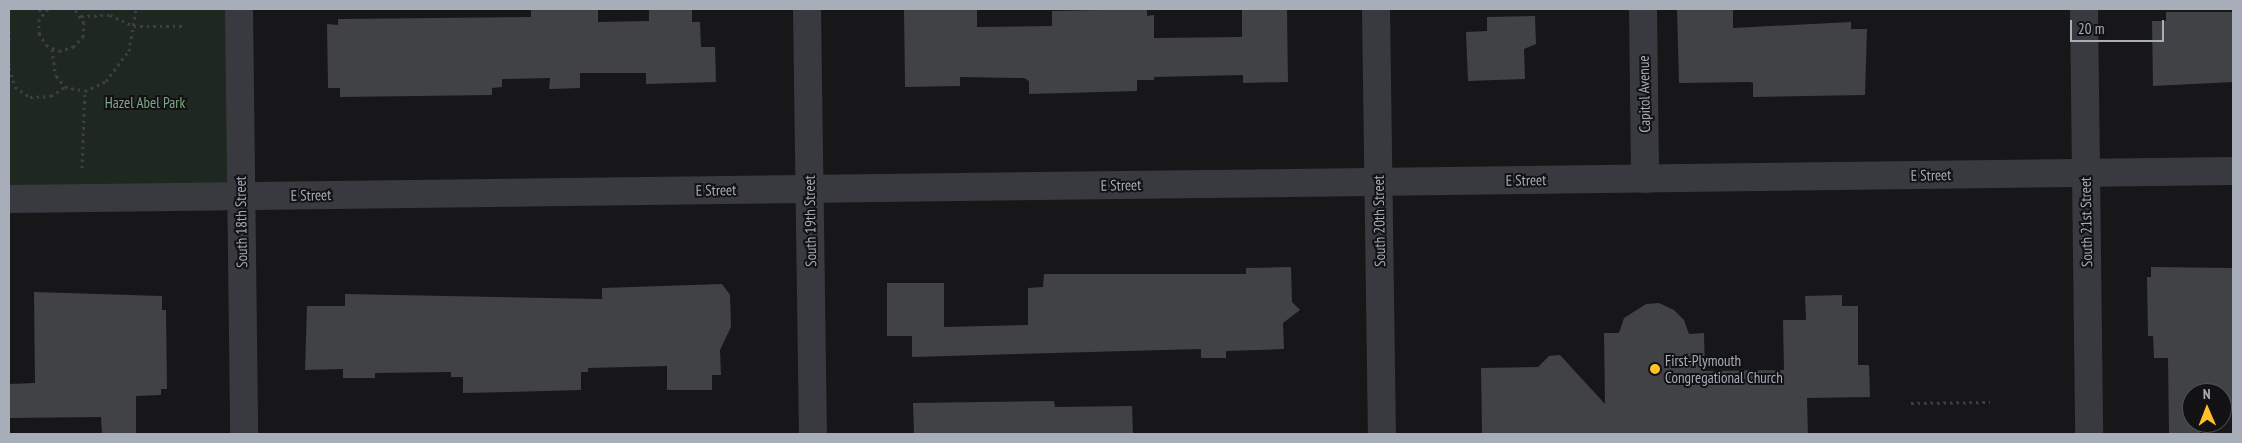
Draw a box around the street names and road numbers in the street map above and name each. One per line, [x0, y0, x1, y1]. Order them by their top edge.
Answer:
street label: Capitol Avenue [1634, 55, 1654, 133]
street label: E Street [1911, 166, 1951, 184]
street label: E Street [1506, 171, 1546, 189]
street label: South 19th Street [800, 175, 820, 267]
street label: South 20th Street [1369, 175, 1389, 267]
street label: South 18th Street [231, 176, 251, 268]
street label: E Street [1101, 176, 1141, 194]
street label: South 21st Street [2076, 177, 2096, 267]
street label: E Street [696, 181, 736, 199]
street label: E Street [291, 186, 331, 204]

